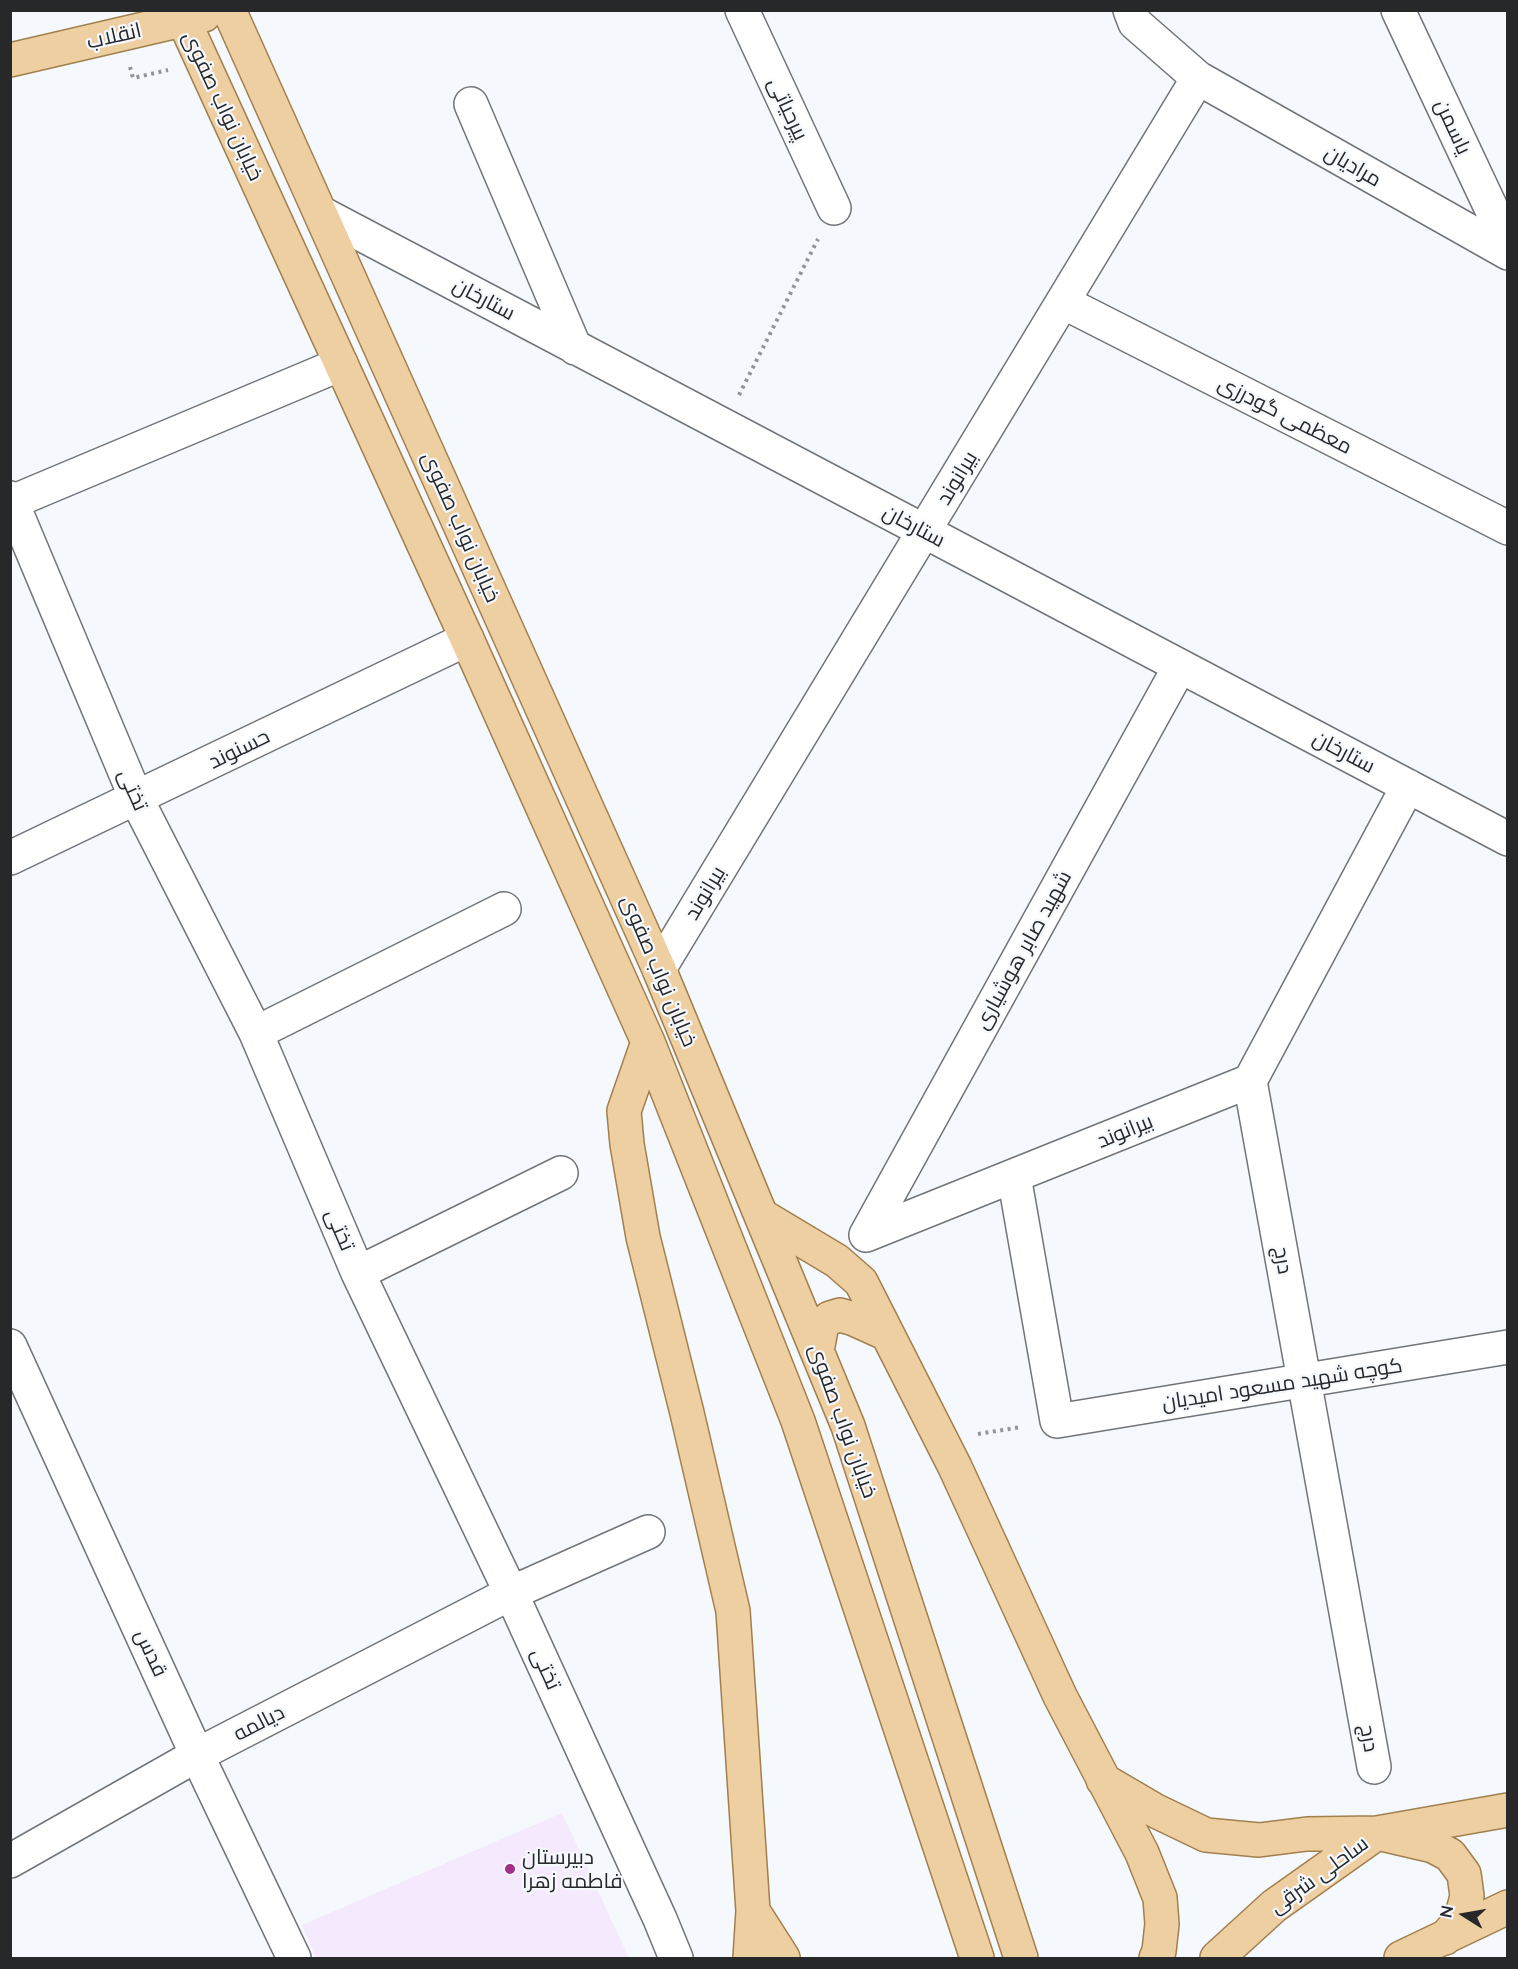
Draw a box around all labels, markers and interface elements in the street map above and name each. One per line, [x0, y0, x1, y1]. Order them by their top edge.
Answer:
street label: انقلاب [84, 17, 144, 55]
street label: خیابان نواب صفوی [177, 27, 269, 185]
street label: پیرحیاتی [763, 74, 813, 144]
street label: یاسمن [1429, 95, 1477, 159]
street label: مرادیان [1320, 140, 1386, 192]
street label: ستارخان [448, 272, 520, 326]
street label: معظمی گودرزی [1214, 370, 1356, 460]
street label: بیرانوند [931, 447, 983, 509]
street label: خیابان نواب صفوی [417, 448, 505, 606]
street label: ستارخان [878, 499, 950, 553]
street label: حسنوند [204, 723, 274, 775]
street label: ستارخان [1308, 725, 1380, 779]
street label: تختی [113, 765, 153, 815]
street label: بیرانوند [679, 862, 731, 924]
street label: شهید صابر هوشیاری [969, 866, 1077, 1034]
street label: خیابان نواب صفوی [616, 891, 702, 1051]
street label: بیرانوند [1093, 1108, 1157, 1154]
street label: تختی [320, 1205, 360, 1255]
street label: درج [1268, 1244, 1298, 1276]
street label: خیابان نواب صفوی [803, 1341, 883, 1501]
street label: کوچه شهید مسعود امیدیان [1160, 1353, 1404, 1415]
street label: قدس [129, 1625, 173, 1681]
street label: تختی [526, 1644, 566, 1694]
street label: دیالمه [229, 1700, 289, 1746]
street label: درج [1354, 1722, 1384, 1754]
street label: ساحلی شرقی [1265, 1831, 1373, 1919]
place label: دبیرستان فاطمه زهرا [522, 1844, 622, 1894]
marker: دبیرستان فاطمه زهرا [503, 1862, 517, 1876]
north arrow [1434, 1885, 1494, 1945]
text: N [1435, 1904, 1456, 1919]

